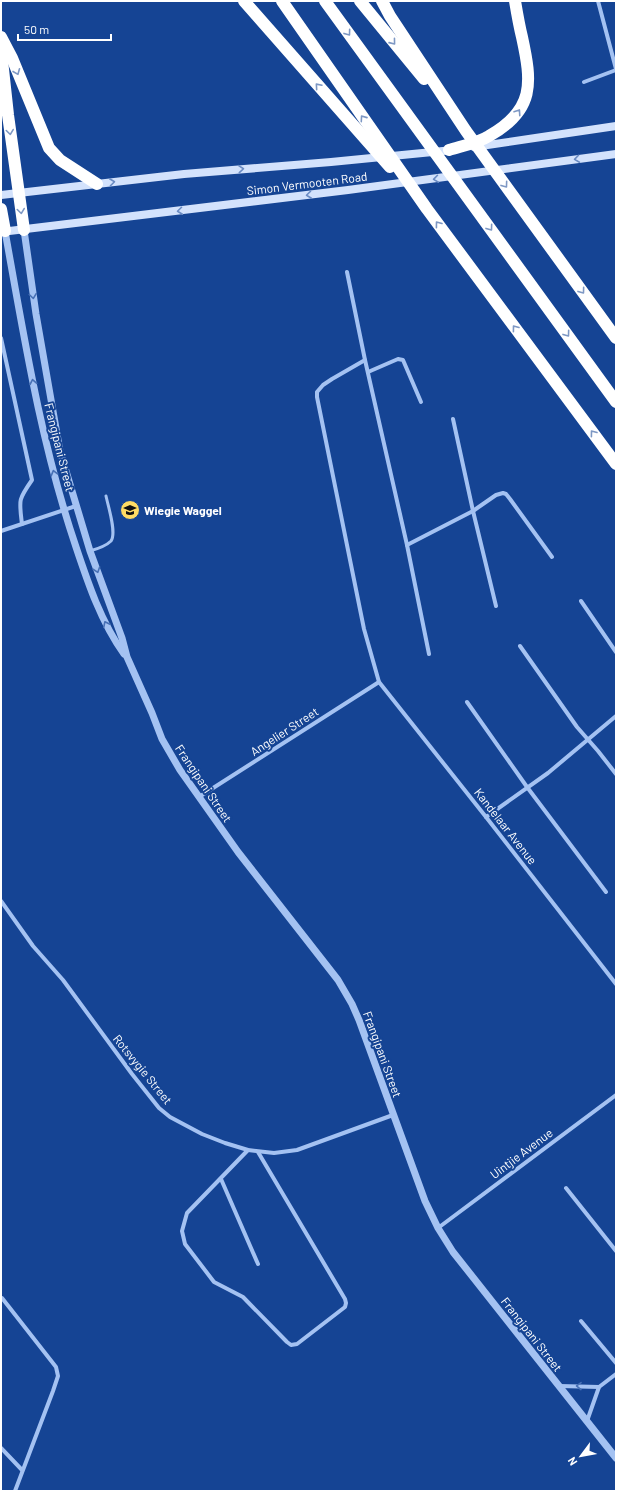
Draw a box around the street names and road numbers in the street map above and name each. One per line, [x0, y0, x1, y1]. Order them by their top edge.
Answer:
street label: Simon Vermooten Road [246, 169, 368, 197]
street label: Frangipani Street [42, 401, 78, 493]
street label: Angelier Street [247, 704, 321, 758]
street label: Frangipani Street [173, 742, 235, 824]
street label: Kandelaar Avenue [472, 785, 540, 867]
street label: Frangipani Street [361, 1009, 405, 1099]
street label: Rotsvygie Street [111, 1031, 175, 1107]
street label: Uintjie Avenue [487, 1125, 555, 1181]
street label: Frangipani Street [499, 1294, 565, 1374]

